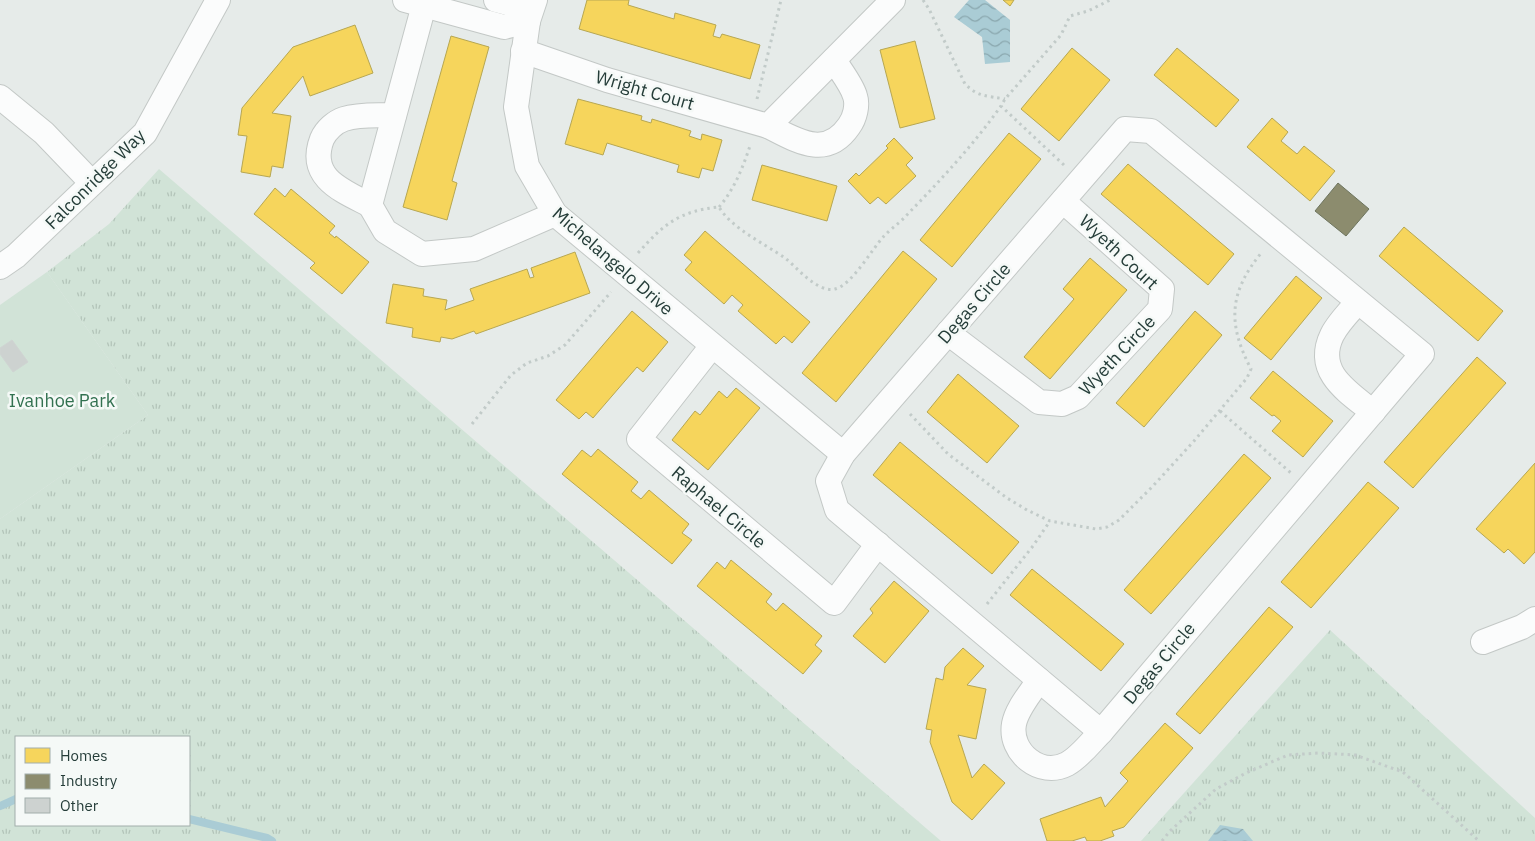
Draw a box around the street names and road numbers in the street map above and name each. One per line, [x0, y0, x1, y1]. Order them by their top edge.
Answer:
street label: Wright Court [593, 65, 697, 115]
street label: Falconridge Way [40, 124, 150, 234]
street label: Michelangelo Drive [548, 202, 678, 320]
street label: Wyeth Court [1075, 209, 1163, 295]
street label: Degas Circle [932, 258, 1016, 348]
street label: Wyeth Circle [1074, 310, 1160, 400]
street label: Raphael Circle [667, 461, 771, 553]
street label: Degas Circle [1118, 617, 1200, 709]

